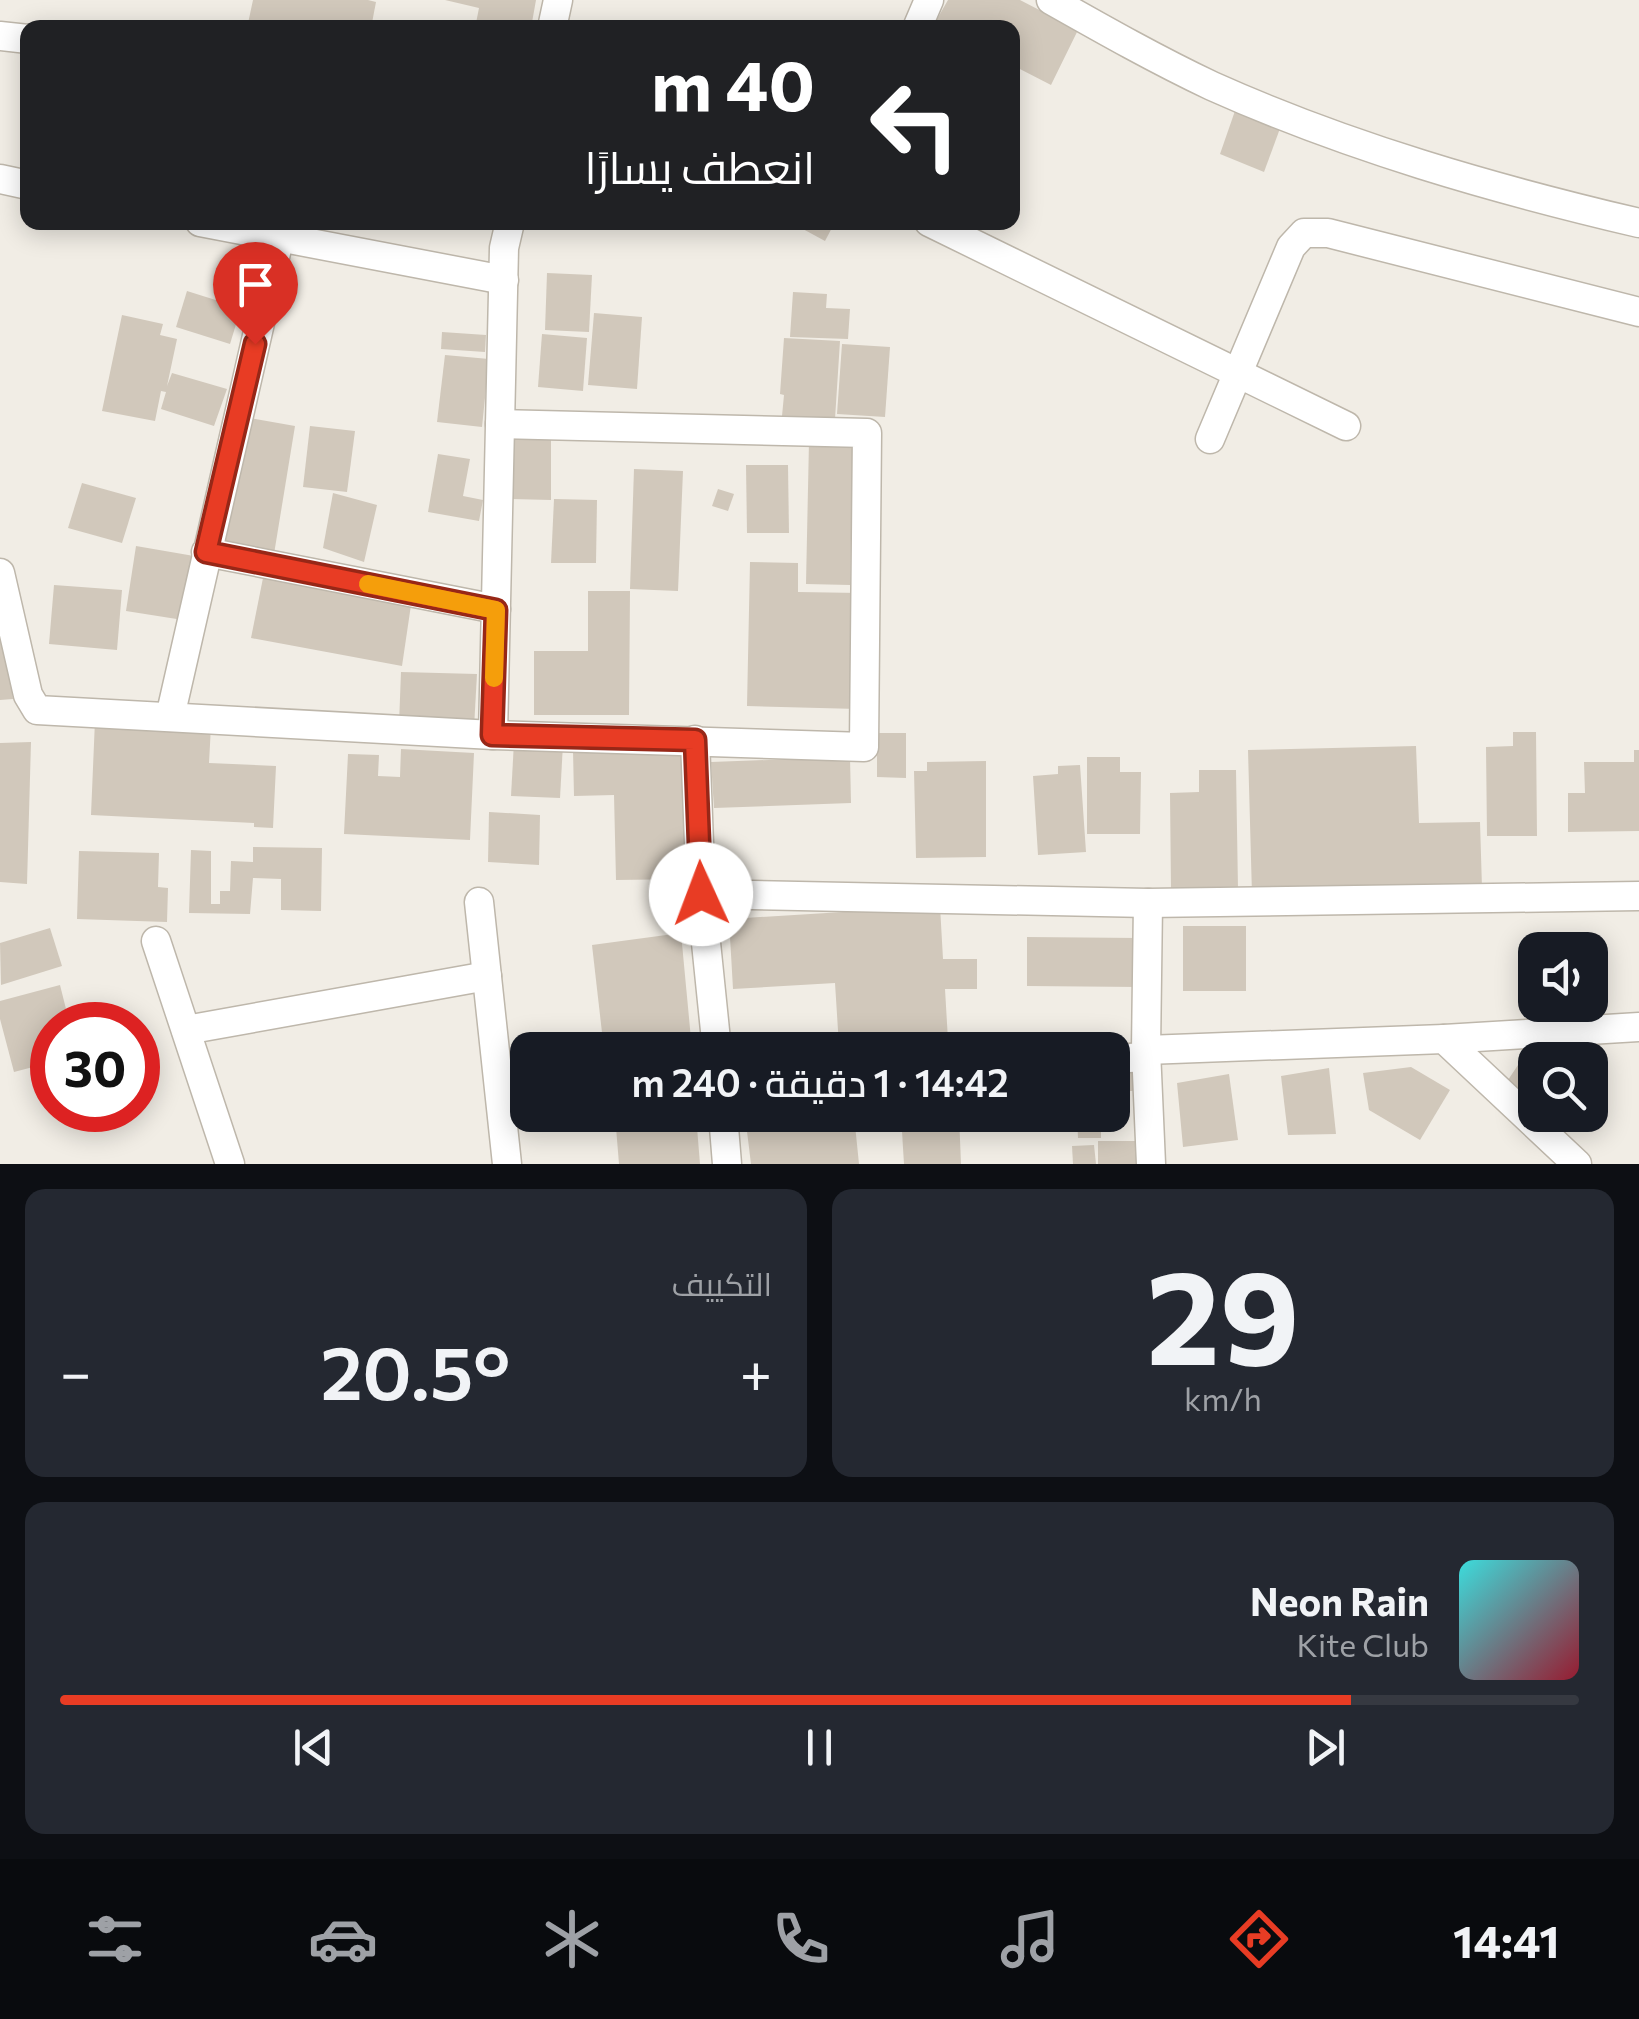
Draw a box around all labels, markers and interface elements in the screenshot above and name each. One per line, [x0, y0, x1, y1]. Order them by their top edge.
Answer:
text: 40 m [651, 40, 815, 125]
icon: left [850, 60, 980, 190]
text: انعطف يسارًا [585, 138, 815, 193]
pin [213, 242, 298, 345]
icon: arrive [228, 257, 283, 312]
position arrow [649, 842, 753, 946]
map controls [1518, 932, 1608, 1132]
button: sound [1518, 932, 1608, 1022]
speed limit sign: 30 [30, 1002, 160, 1132]
button: search [1518, 1042, 1608, 1132]
text: 14:42 · 1 دقيقة · 240 m [631, 1058, 1009, 1105]
text: 29 [1146, 1233, 1300, 1392]
text: التكييف [672, 1263, 772, 1303]
text: 20.5° [320, 1324, 510, 1415]
text: − [60, 1337, 91, 1404]
text: + [740, 1337, 772, 1404]
text: km/h [1184, 1378, 1262, 1418]
text: Neon Rain [1250, 1577, 1429, 1624]
text: Kite Club [1297, 1624, 1429, 1664]
icon: previous [286, 1720, 341, 1775]
icon: pause [792, 1720, 847, 1775]
icon: next [1298, 1720, 1353, 1775]
icon: filters [80, 1904, 150, 1974]
icon: car [308, 1904, 378, 1974]
icon: climate [537, 1904, 607, 1974]
icon: phone [766, 1904, 836, 1974]
icon: music [995, 1904, 1065, 1974]
icon: directions [1224, 1904, 1294, 1974]
text: 14:41 [1453, 1912, 1560, 1967]

